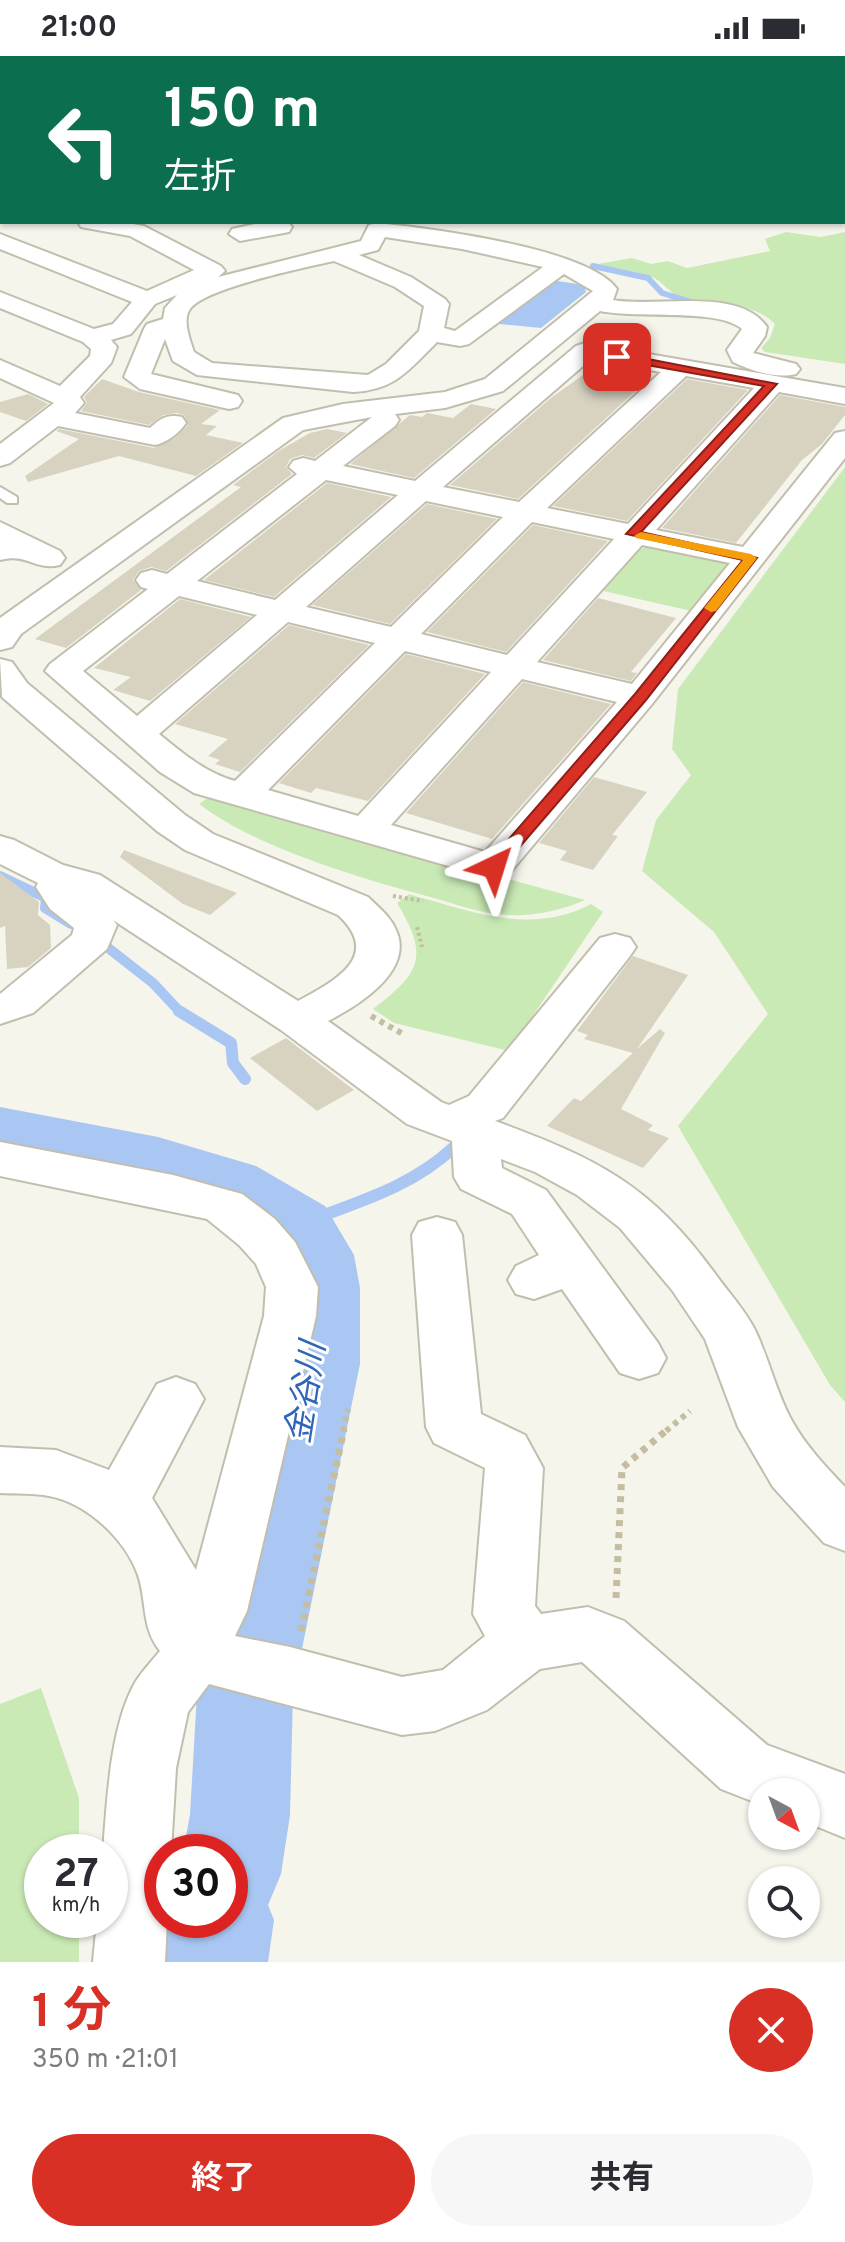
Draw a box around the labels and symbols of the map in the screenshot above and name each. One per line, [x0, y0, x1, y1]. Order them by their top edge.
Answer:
pin [583, 323, 651, 391]
position arrow [452, 825, 536, 909]
water label: 金谷川 [279, 1336, 338, 1447]
north arrow [748, 1778, 820, 1850]
speed limit sign: 30 [144, 1834, 248, 1938]

